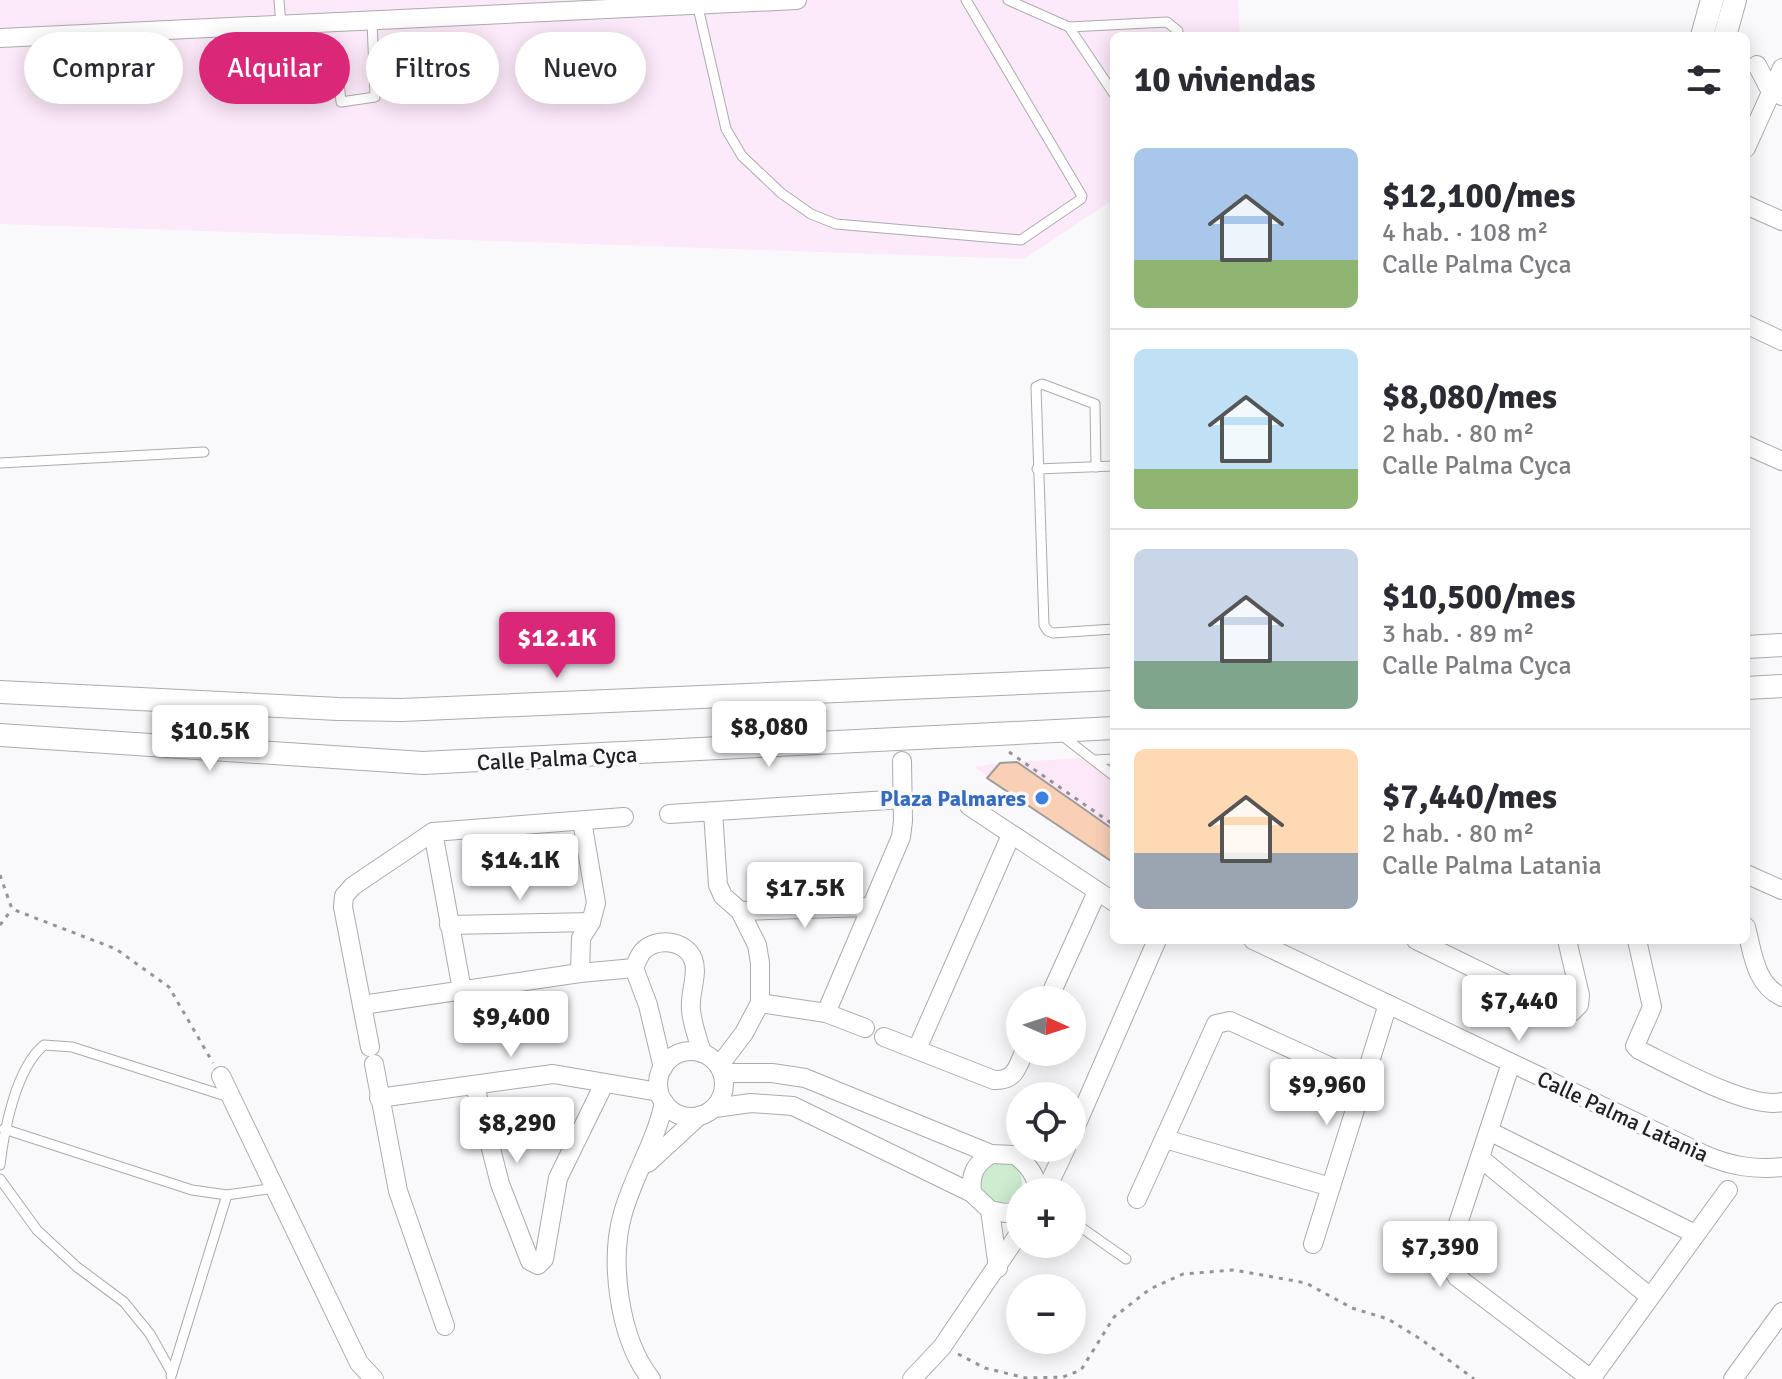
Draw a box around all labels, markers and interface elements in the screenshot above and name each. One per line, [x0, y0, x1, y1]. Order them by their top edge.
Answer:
chip: Comprar [24, 32, 183, 104]
chip: Alquilar [199, 32, 350, 104]
chip: Filtros [366, 32, 499, 104]
chip: Nuevo [515, 32, 646, 104]
icon: filters [1682, 58, 1726, 102]
text: 10 viviendas [1134, 59, 1316, 101]
text: $12,100/mes [1382, 175, 1575, 217]
icon: home [1198, 180, 1294, 276]
text: 4 hab. · 108 m² [1382, 217, 1549, 249]
text: Calle Palma Cyca [1382, 249, 1572, 281]
text: $8,080/mes [1382, 376, 1557, 418]
icon: home [1198, 381, 1294, 477]
text: 2 hab. · 80 m² [1382, 418, 1534, 450]
text: Calle Palma Cyca [1382, 450, 1572, 482]
text: $10,500/mes [1382, 576, 1575, 618]
icon: home [1198, 581, 1294, 677]
pin: $12.1K [492, 612, 622, 680]
text: 3 hab. · 89 m² [1382, 618, 1534, 650]
text: $12.1K [517, 622, 597, 654]
text: Calle Palma Cyca [1382, 650, 1572, 682]
pin: $8,080 [704, 701, 834, 769]
pin: $10.5K [145, 705, 275, 773]
text: $8,080 [730, 711, 808, 743]
text: $10.5K [170, 715, 250, 747]
street label: Calle Palma Cyca [476, 741, 638, 776]
text: $7,440/mes [1382, 776, 1557, 818]
icon: home [1198, 781, 1294, 877]
place label: Plaza Palmares [880, 785, 1026, 812]
marker: Plaza Palmares [1033, 789, 1051, 807]
text: 2 hab. · 80 m² [1382, 818, 1534, 850]
pin: $14.1K [455, 834, 585, 902]
text: $14.1K [480, 844, 560, 876]
text: Calle Palma Latania [1382, 850, 1602, 882]
pin: $17.5K [740, 862, 870, 930]
text: $17.5K [765, 872, 845, 904]
pin: $7,440 [1454, 975, 1584, 1043]
text: $7,440 [1480, 985, 1558, 1017]
north arrow [1006, 986, 1086, 1066]
map controls [1006, 986, 1086, 1354]
pin: $9,400 [446, 991, 576, 1059]
text: $9,400 [472, 1001, 550, 1033]
pin: $9,960 [1262, 1059, 1392, 1127]
street label: Calle Palma Latania [1533, 1065, 1713, 1168]
text: $9,960 [1288, 1069, 1366, 1101]
button: locate [1006, 1082, 1086, 1162]
pin: $8,290 [452, 1097, 582, 1165]
text: $8,290 [478, 1107, 556, 1139]
button: + [1006, 1178, 1086, 1258]
pin: $7,390 [1375, 1221, 1505, 1289]
text: $7,390 [1401, 1231, 1479, 1263]
button: − [1006, 1274, 1086, 1354]

